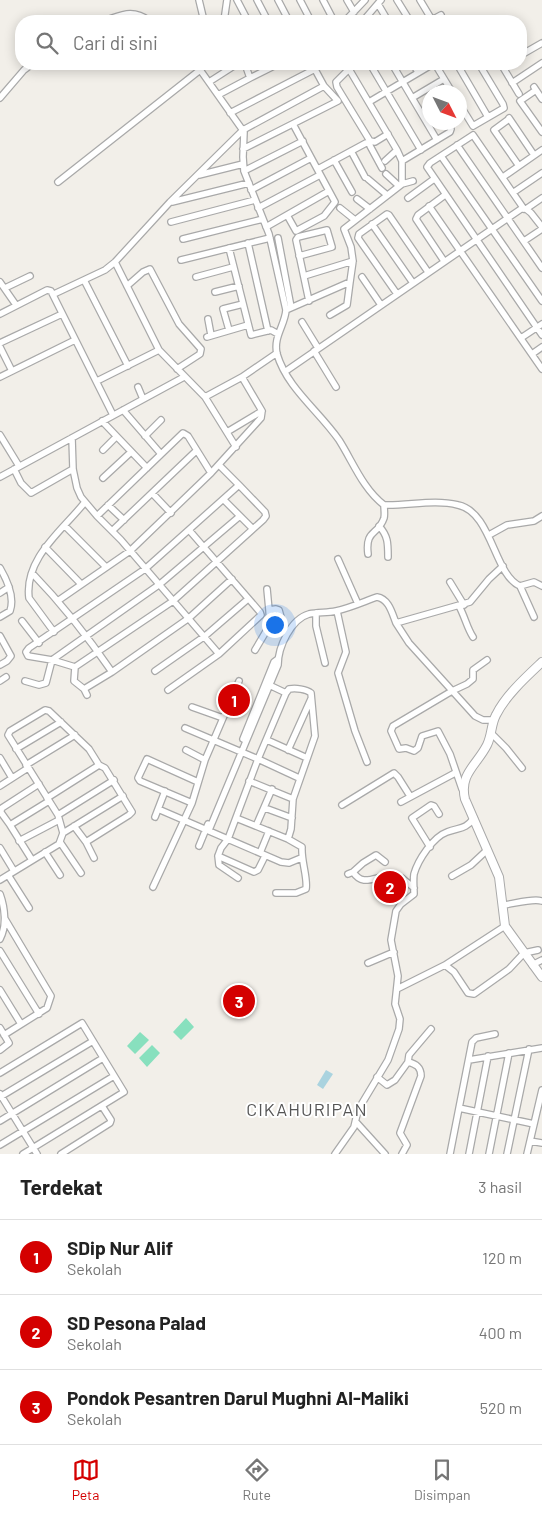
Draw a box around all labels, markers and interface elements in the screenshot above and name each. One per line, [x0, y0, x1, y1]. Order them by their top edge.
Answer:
search box [15, 15, 527, 70]
icon: search [33, 29, 61, 57]
text: Cari di sini [73, 31, 158, 54]
north arrow [422, 85, 467, 130]
your location [262, 612, 288, 638]
pin: 1 [218, 681, 250, 719]
pin: 2 [374, 868, 406, 906]
pin: 3 [223, 982, 255, 1020]
district label: CIKAHURIPAN [246, 1098, 368, 1120]
text: Terdekat [20, 1174, 103, 1199]
text: 3 hasil [478, 1177, 522, 1196]
text: SDip Nur Alif [67, 1236, 173, 1259]
text: 1 [33, 1248, 39, 1267]
text: 120 m [482, 1248, 522, 1267]
text: Sekolah [67, 1259, 122, 1278]
text: SD Pesona Palad [67, 1311, 206, 1334]
text: 2 [32, 1323, 40, 1342]
text: 400 m [479, 1323, 522, 1342]
text: Sekolah [67, 1334, 122, 1353]
text: Pondok Pesantren Darul Mughni Al-Maliki [67, 1386, 409, 1409]
text: 3 [32, 1398, 40, 1417]
text: 520 m [480, 1398, 522, 1417]
text: Sekolah [67, 1409, 122, 1428]
tab: Peta [72, 1456, 100, 1503]
tab: Rute [243, 1456, 271, 1503]
tab: Disimpan [414, 1456, 470, 1503]

